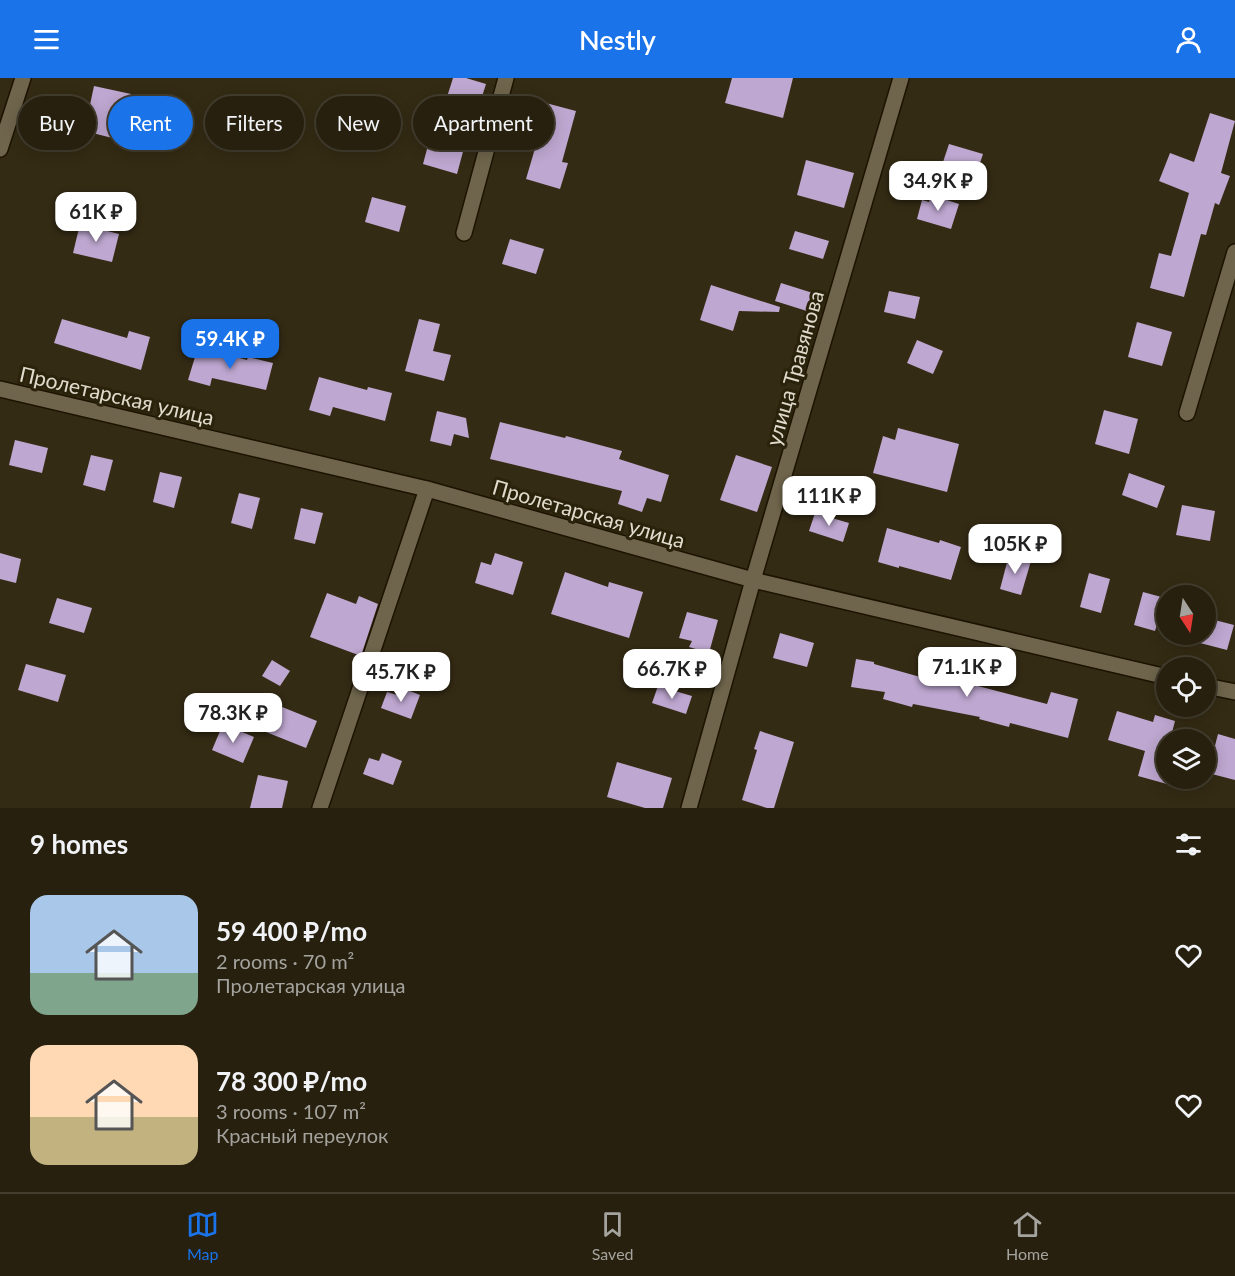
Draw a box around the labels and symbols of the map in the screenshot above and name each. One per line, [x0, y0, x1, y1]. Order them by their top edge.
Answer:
pin: 34.9K ₽ [883, 161, 993, 212]
pin: 61K ₽ [54, 192, 138, 243]
street label: улица Травянова [760, 287, 828, 449]
pin: 59.4K ₽ [175, 319, 285, 370]
street label: Пролетарская улица [17, 360, 217, 430]
street label: Пролетарская улица [490, 474, 688, 552]
pin: 111K ₽ [780, 476, 878, 527]
pin: 105K ₽ [966, 524, 1064, 575]
north arrow [1156, 585, 1216, 645]
pin: 71.1K ₽ [912, 647, 1022, 698]
pin: 66.7K ₽ [617, 649, 727, 700]
pin: 45.7K ₽ [346, 652, 456, 703]
pin: 78.3K ₽ [178, 693, 288, 744]

